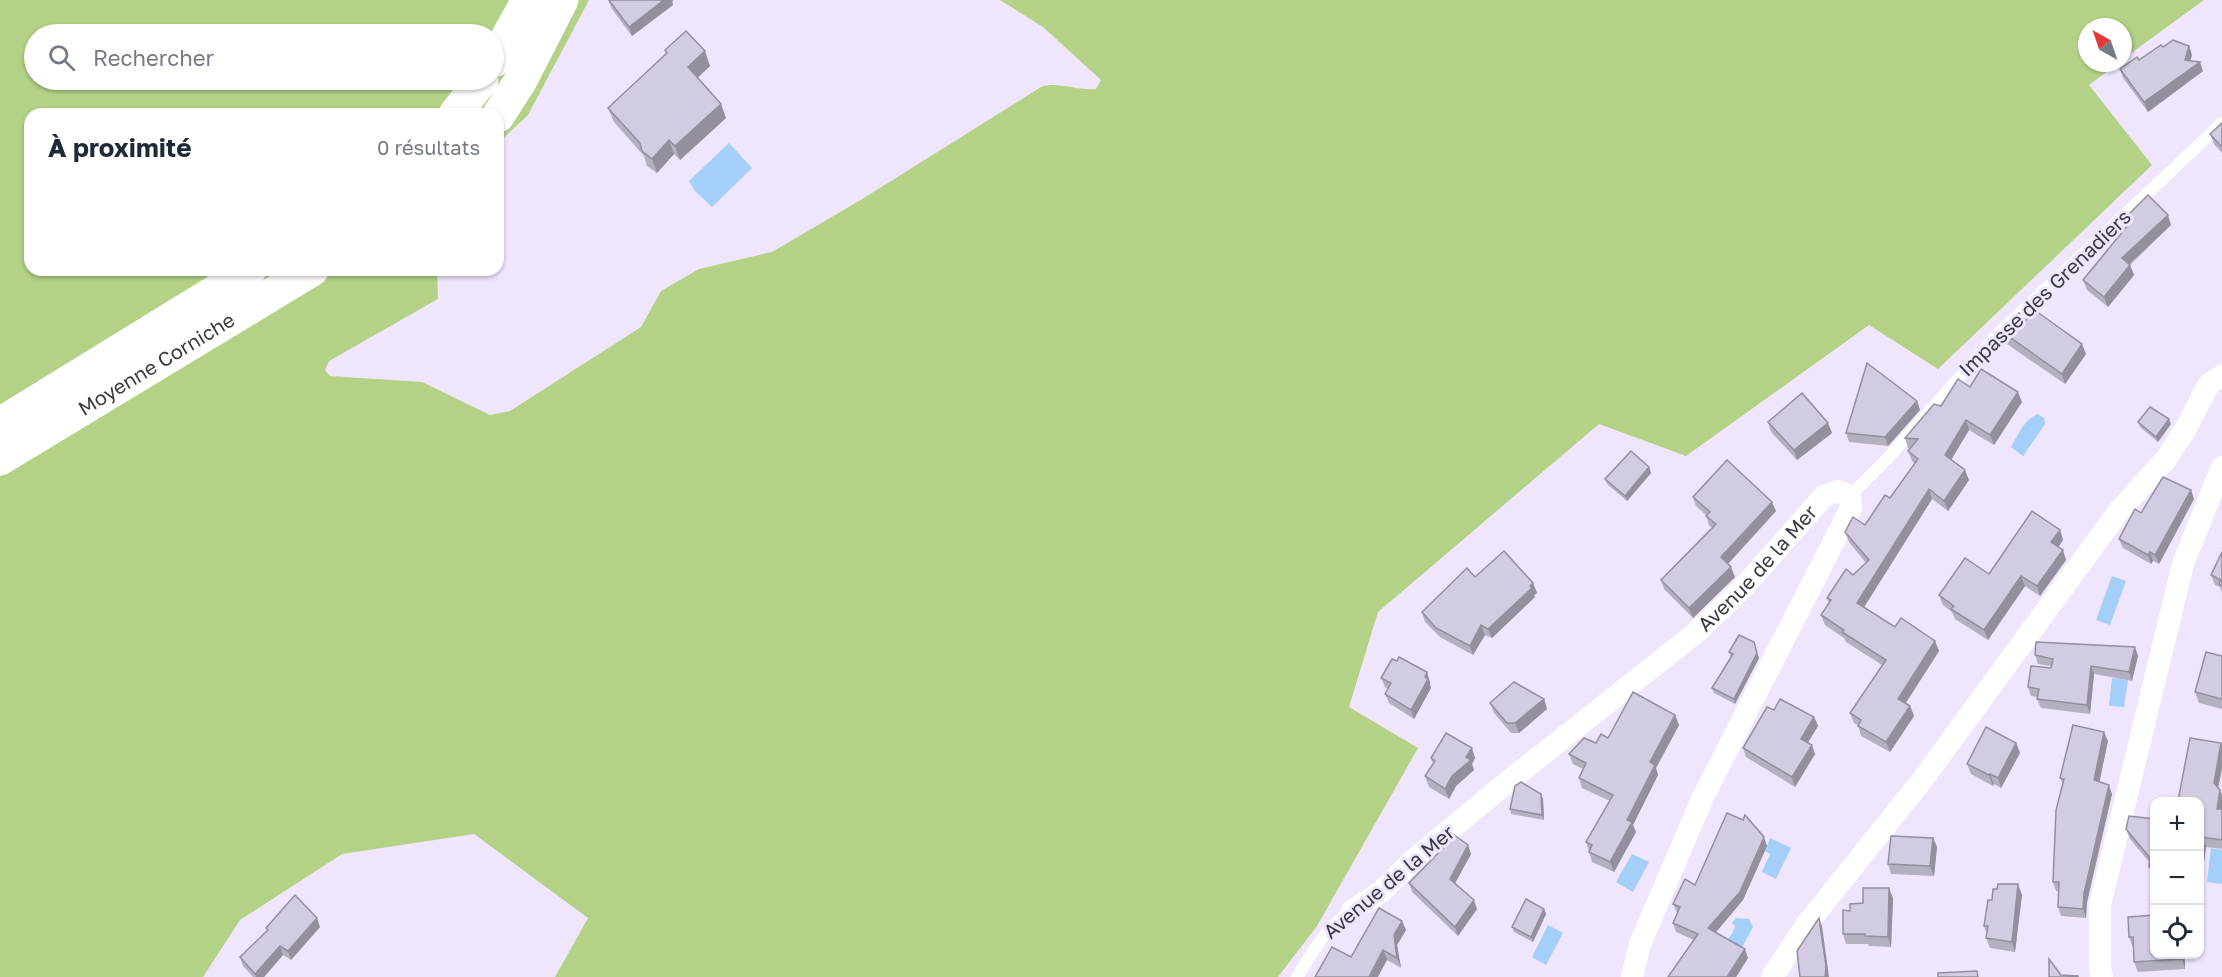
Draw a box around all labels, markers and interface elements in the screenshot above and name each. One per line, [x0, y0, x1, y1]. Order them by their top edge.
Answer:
north arrow [2078, 18, 2132, 72]
search box [24, 24, 504, 90]
icon: search [45, 41, 78, 74]
text: Rechercher [93, 44, 214, 71]
text: À proximité [48, 132, 192, 163]
text: 0 résultats [377, 135, 480, 159]
street label: Impasse des Grenadiers [1953, 204, 2135, 381]
street label: Moyenne Corniche [73, 307, 239, 420]
street label: Avenue de la Mer [1692, 500, 1822, 636]
map controls [2150, 797, 2204, 959]
button: + [2150, 797, 2204, 851]
street label: Avenue de la Mer [1318, 819, 1459, 943]
button: − [2150, 851, 2204, 905]
button: locate [2150, 905, 2204, 959]

